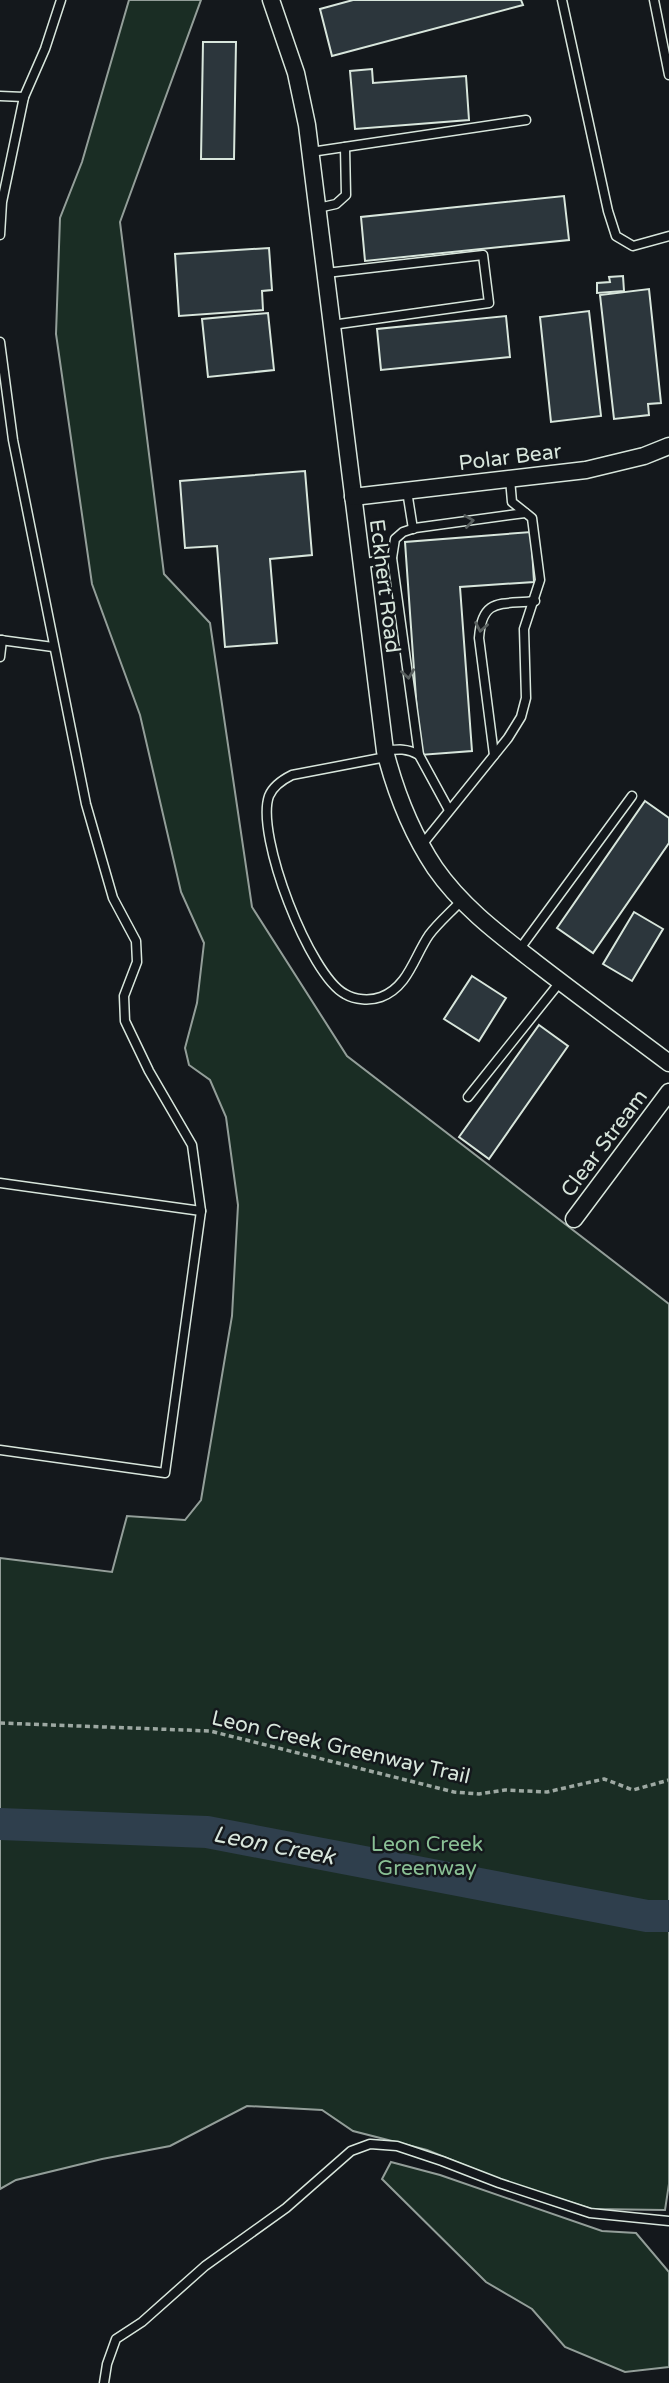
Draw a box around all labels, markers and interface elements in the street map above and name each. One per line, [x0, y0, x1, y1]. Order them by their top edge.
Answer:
street label: Polar Bear [457, 439, 563, 476]
one-way arrow [463, 514, 475, 529]
street label: Eckhert Road [364, 518, 405, 654]
one-way arrow [474, 621, 489, 633]
one-way arrow [401, 668, 416, 680]
street label: Clear Stream [556, 1085, 653, 1202]
street label: Leon Creek Greenway Trail [209, 1706, 473, 1789]
water label: Leon Creek [211, 1820, 338, 1872]
park label: Leon Creek Greenway [371, 1832, 483, 1881]

